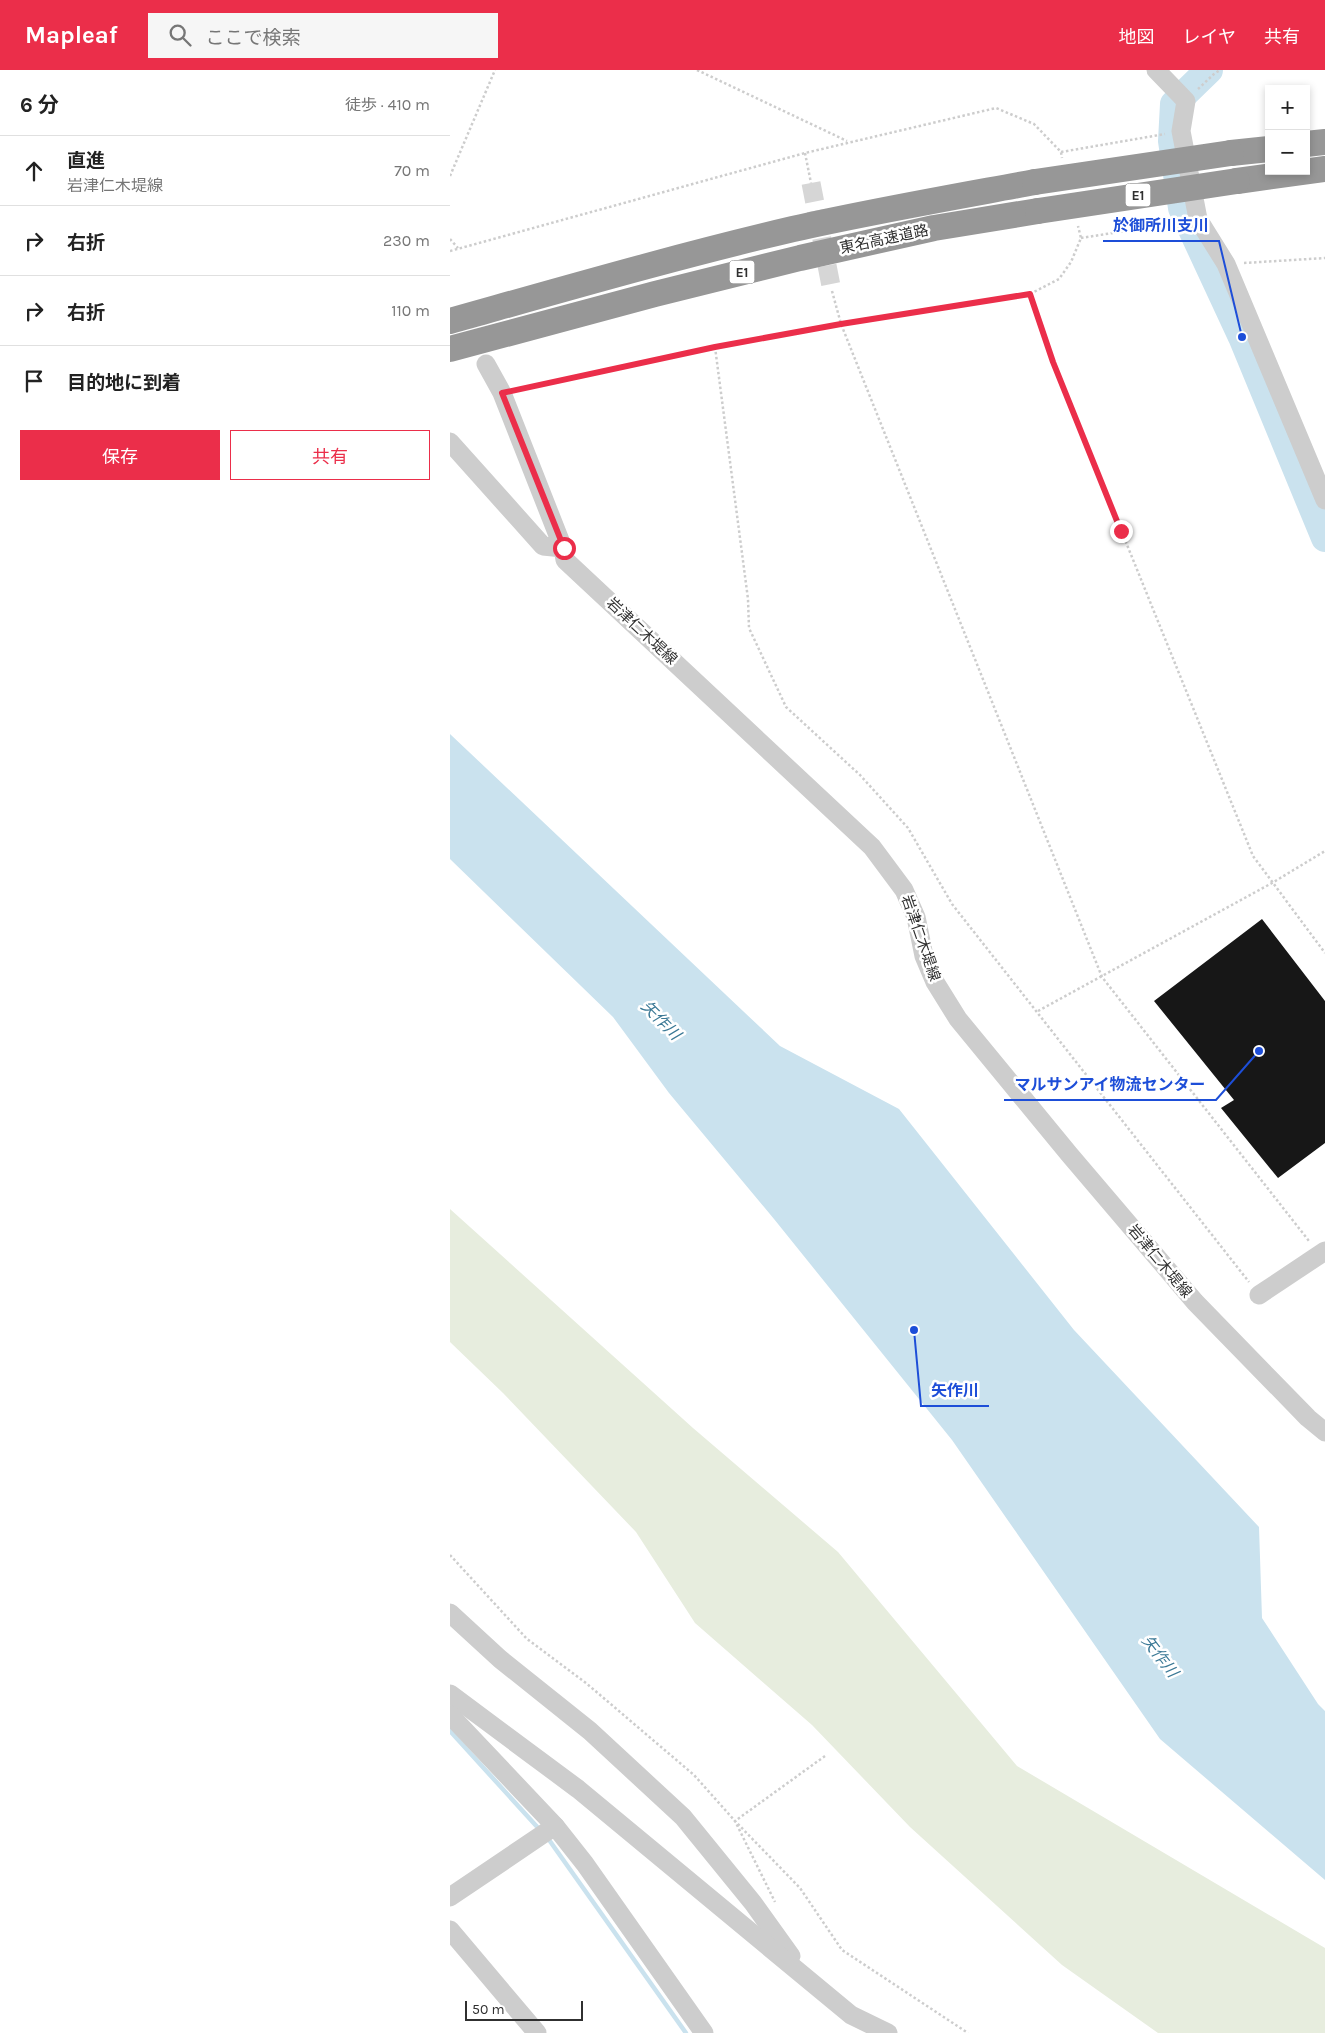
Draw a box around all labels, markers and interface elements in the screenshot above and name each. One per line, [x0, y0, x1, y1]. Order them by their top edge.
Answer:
search box [148, 13, 498, 58]
text: Mapleaf [25, 21, 118, 49]
icon: search [166, 21, 194, 49]
text: 地図 [1119, 26, 1155, 48]
text: レイヤ [1183, 26, 1236, 48]
text: 共有 [1264, 26, 1300, 48]
text: ここで検索 [206, 27, 301, 49]
map controls [1265, 85, 1310, 175]
button: + [1265, 85, 1310, 130]
text: 6 分 [20, 93, 59, 117]
text: 徒歩 · 410 m [345, 95, 430, 114]
button: − [1265, 130, 1310, 175]
text: 直進 [67, 150, 105, 172]
icon: ahead [20, 157, 48, 185]
text: 70 m [394, 161, 430, 180]
text: 岩津仁木堤線 [67, 176, 163, 195]
road number: E1 [1126, 184, 1150, 206]
callout: 於御所川支川 [1103, 210, 1219, 241]
text: 於御所川支川 [1113, 216, 1209, 235]
street label: 東名高速道路 [838, 221, 930, 257]
icon: right [20, 227, 48, 255]
text: 230 m [383, 231, 430, 250]
text: 右折 [67, 232, 105, 254]
road number: E1 [730, 260, 754, 283]
icon: right [20, 297, 48, 325]
text: 110 m [391, 301, 430, 320]
text: 右折 [67, 302, 105, 324]
icon: arrive [20, 367, 48, 395]
text: 目的地に到着 [67, 372, 181, 394]
button: 保存 [20, 430, 220, 480]
button: 共有 [230, 430, 430, 480]
route end [1110, 520, 1133, 543]
route start [553, 537, 576, 560]
street label: 岩津仁木堤線 [603, 594, 681, 668]
street label: 岩津仁木堤線 [898, 893, 944, 983]
water label: 矢作川 [637, 996, 686, 1045]
callout: マルサンアイ物流センター [1004, 1069, 1216, 1100]
text: マルサンアイ物流センター [1014, 1075, 1206, 1094]
street label: 岩津仁木堤線 [1124, 1221, 1196, 1301]
callout: 矢作川 [921, 1375, 989, 1406]
text: 矢作川 [931, 1381, 979, 1400]
water label: 矢作川 [1138, 1631, 1183, 1682]
scale bar [465, 1998, 582, 2021]
text: 50 m [472, 2001, 505, 2018]

